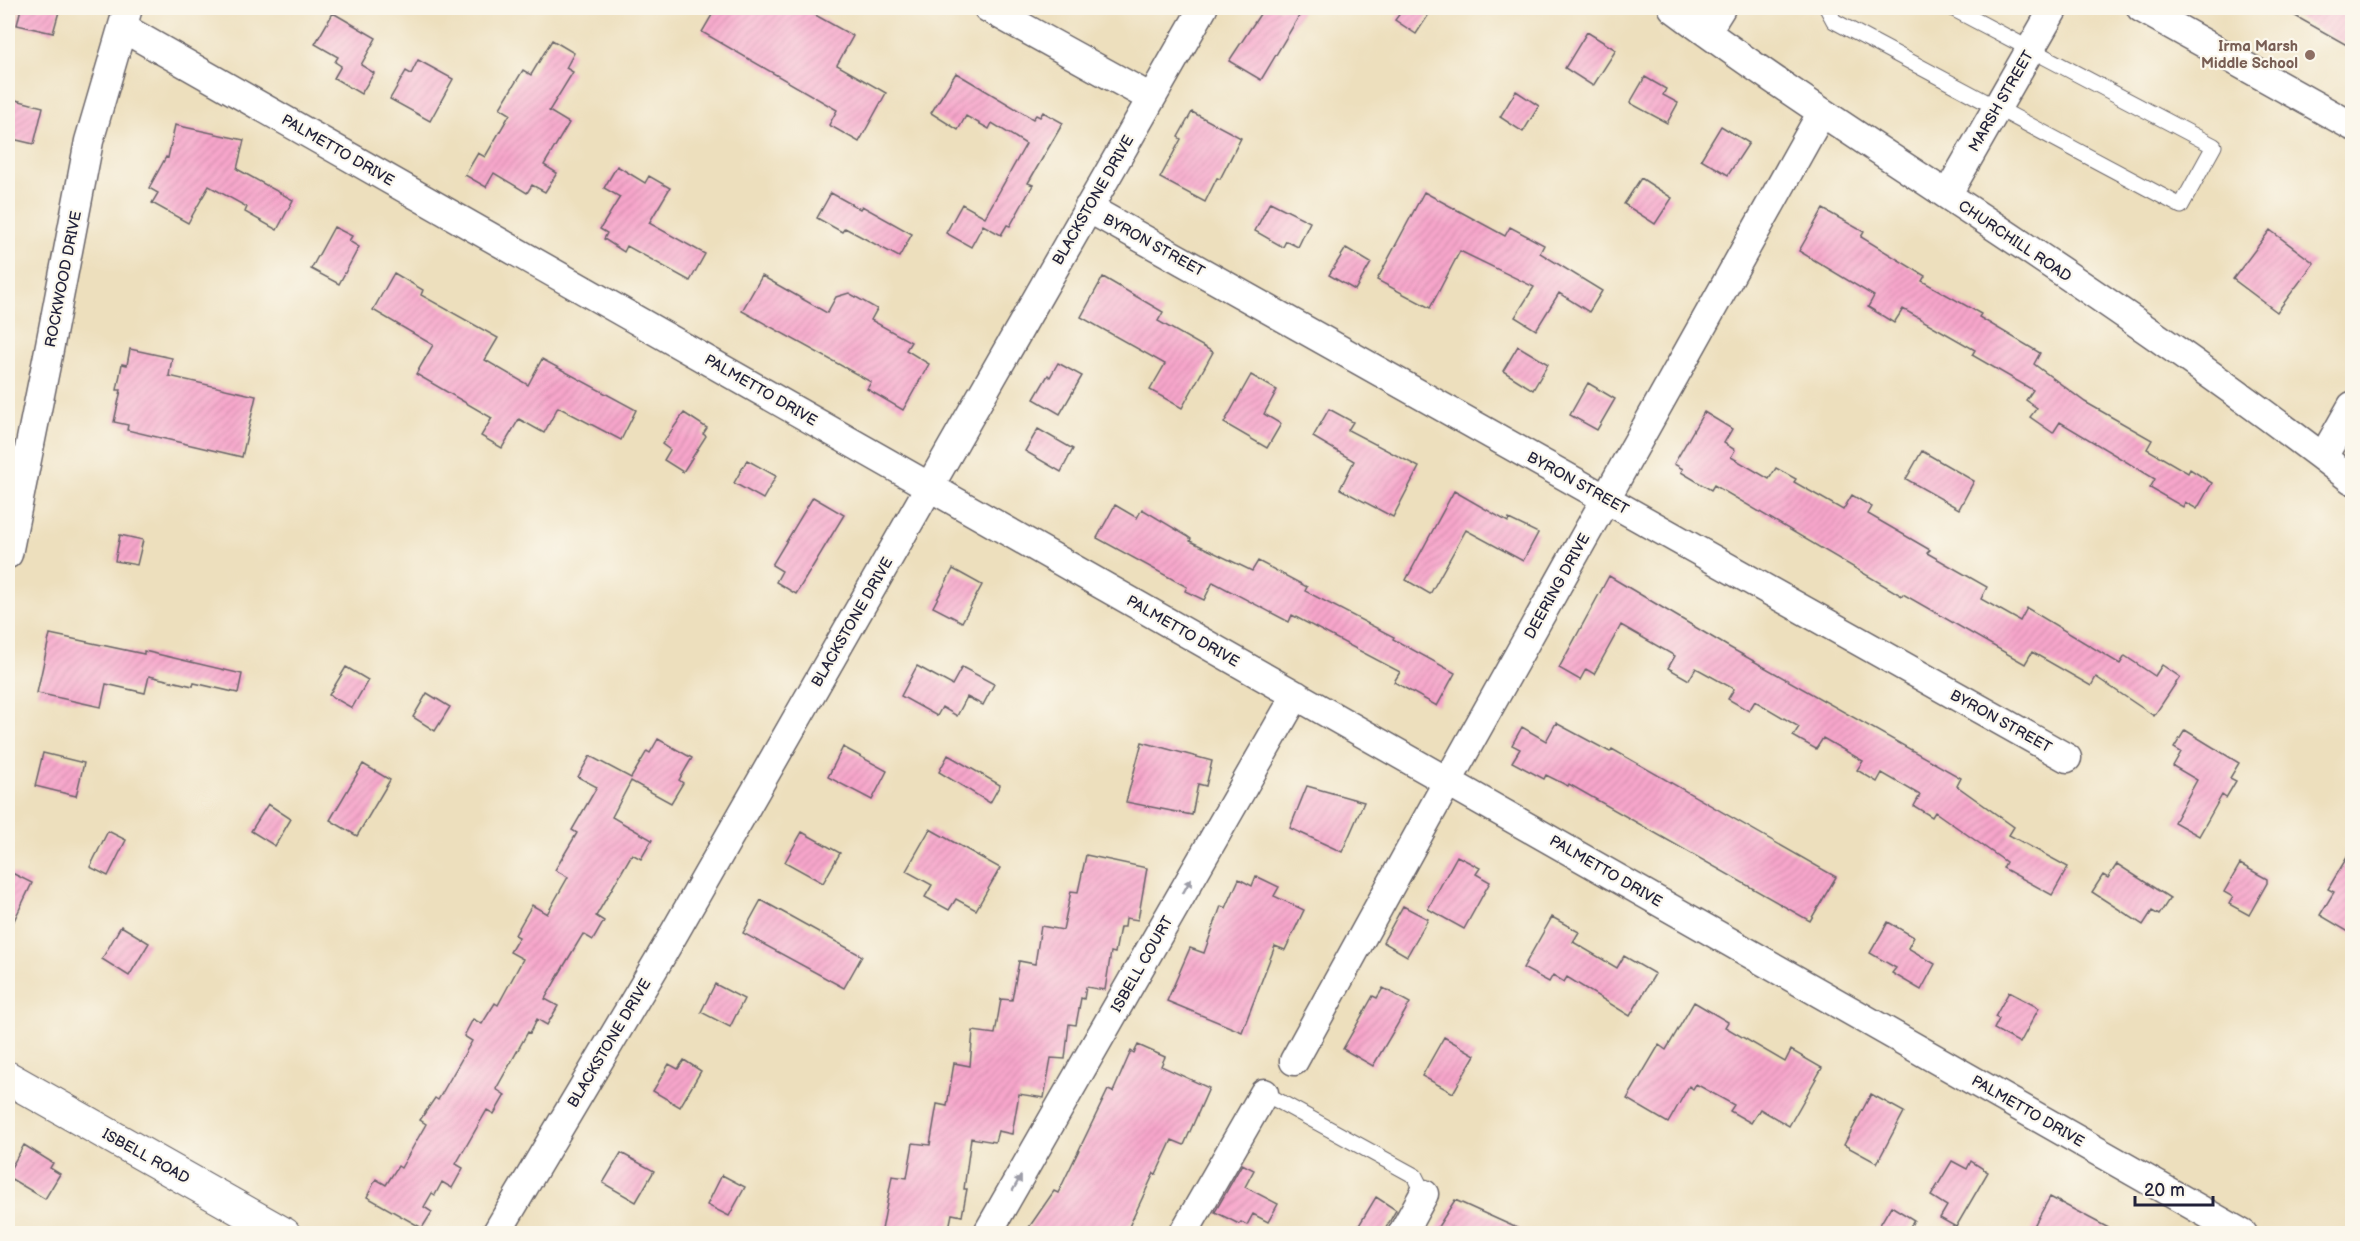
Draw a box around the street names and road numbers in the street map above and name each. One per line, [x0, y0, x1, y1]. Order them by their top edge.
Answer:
street label: MARSH STREET [1965, 47, 2038, 155]
street label: PALMETTO DRIVE [278, 110, 398, 190]
street label: BLACKSTONE DRIVE [1048, 132, 1138, 269]
street label: CHURCHILL ROAD [1954, 196, 2075, 286]
street label: ROCKWOOD DRIVE [41, 209, 86, 349]
street label: BYRON STREET [1100, 210, 1208, 281]
street label: PALMETTO DRIVE [701, 350, 821, 430]
street label: BYRON STREET [1524, 448, 1632, 519]
street label: DEERING DRIVE [1521, 530, 1594, 642]
street label: BLACKSTONE DRIVE [807, 554, 897, 691]
street label: PALMETTO DRIVE [1123, 591, 1243, 671]
street label: BYRON STREET [1947, 686, 2055, 757]
street label: PALMETTO DRIVE [1546, 831, 1666, 911]
street label: ISBELL COURT [1107, 913, 1178, 1016]
street label: BLACKSTONE DRIVE [563, 975, 655, 1111]
street label: PALMETTO DRIVE [1968, 1071, 2088, 1151]
street label: ISBELL ROAD [99, 1125, 193, 1188]

